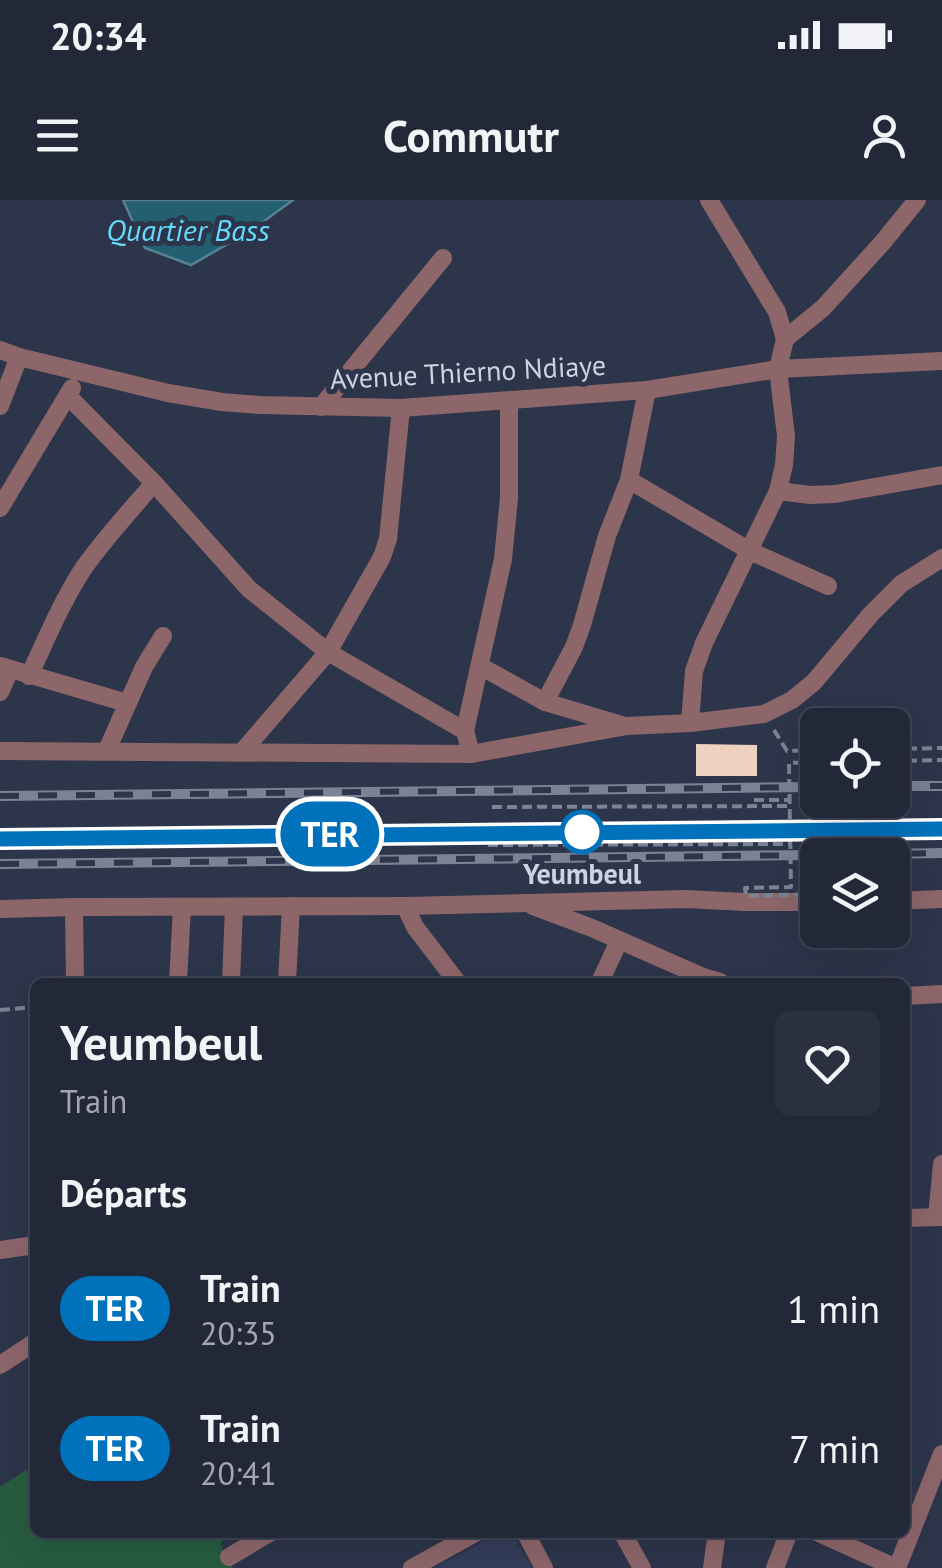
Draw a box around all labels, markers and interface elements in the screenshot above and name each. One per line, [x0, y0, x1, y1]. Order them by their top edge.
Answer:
text: 20:34 [50, 11, 146, 60]
text: Commutr [383, 106, 559, 164]
icon: menu [30, 108, 85, 163]
icon: person [857, 108, 912, 163]
water label: Quartier Bass [106, 210, 270, 249]
street label: Avenue Thierno Ndiaye [329, 346, 607, 397]
map controls [800, 708, 910, 948]
button: locate [800, 708, 910, 818]
line badge: TER [272, 802, 388, 866]
text: TER [300, 811, 360, 857]
marker: Yeumbeul [561, 811, 603, 853]
button: layers [800, 838, 910, 948]
place label: Yeumbeul [522, 855, 642, 892]
text: Yeumbeul [60, 1011, 262, 1073]
button: heart [775, 1011, 880, 1116]
text: Train [60, 1080, 127, 1122]
text: Départs [60, 1168, 187, 1217]
text: Train [200, 1263, 281, 1312]
text: 1 min [787, 1284, 880, 1333]
text: TER [85, 1285, 145, 1331]
text: 20:35 [200, 1312, 277, 1354]
text: Train [200, 1403, 281, 1452]
text: 7 min [789, 1424, 880, 1473]
text: TER [85, 1425, 145, 1471]
text: 20:41 [200, 1452, 277, 1494]

